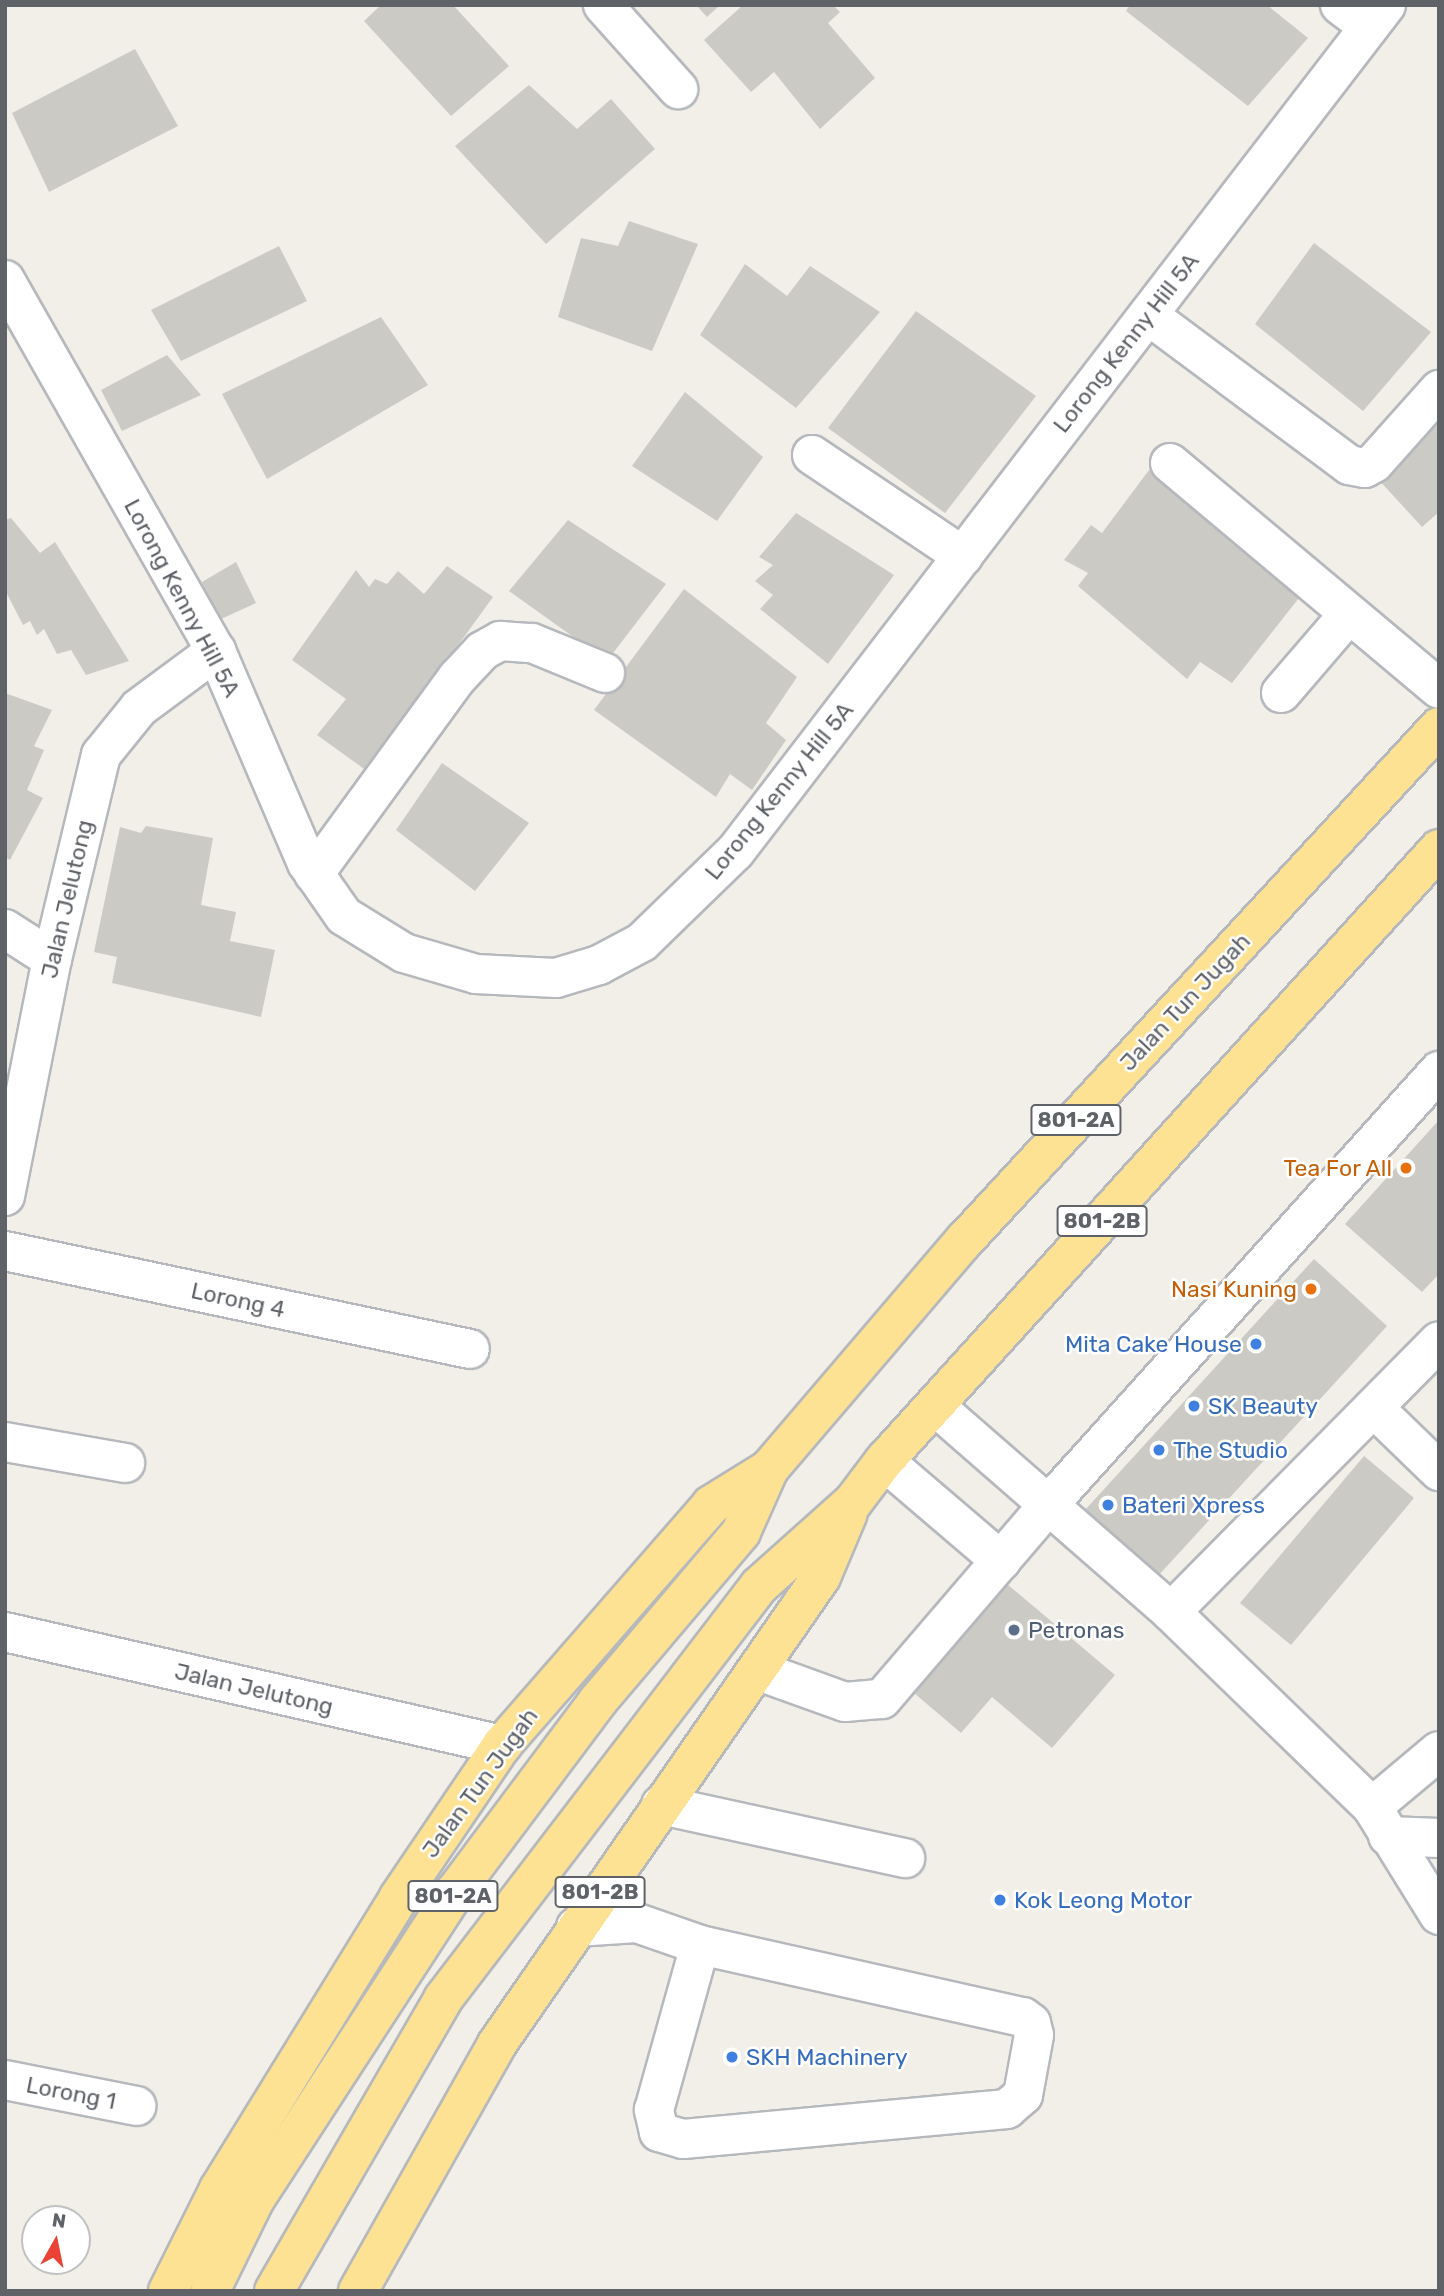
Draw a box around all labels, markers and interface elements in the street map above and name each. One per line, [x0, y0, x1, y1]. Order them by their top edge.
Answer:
street label: Lorong Kenny Hill 5A [1047, 248, 1205, 438]
street label: Lorong Kenny Hill 5A [118, 494, 246, 702]
street label: Lorong Kenny Hill 5A [699, 697, 859, 885]
street label: Jalan Jelutong [35, 817, 99, 981]
street label: Jalan Tun Jugah [1114, 927, 1256, 1077]
road number: 801-2A [1029, 1102, 1123, 1138]
place label: Tea For All [1282, 1154, 1392, 1182]
marker: Tea For All [1398, 1160, 1414, 1176]
road number: 801-2B [1056, 1204, 1148, 1238]
place label: Nasi Kuning [1171, 1275, 1297, 1303]
street label: Lorong 4 [189, 1277, 287, 1323]
marker: Nasi Kuning [1303, 1281, 1319, 1297]
place label: Mita Cake House [1065, 1330, 1242, 1358]
marker: Mita Cake House [1248, 1336, 1264, 1352]
place label: SK Beauty [1208, 1392, 1318, 1420]
marker: SK Beauty [1186, 1398, 1202, 1414]
place label: The Studio [1173, 1436, 1288, 1464]
marker: The Studio [1151, 1442, 1167, 1458]
place label: Bateri Xpress [1122, 1491, 1265, 1519]
marker: Bateri Xpress [1100, 1497, 1116, 1513]
place label: Petronas [1028, 1616, 1124, 1644]
marker: Petronas [1006, 1622, 1022, 1638]
street label: Jalan Jelutong [172, 1657, 336, 1721]
street label: Jalan Tun Jugah [416, 1703, 544, 1863]
road number: 801-2B [554, 1874, 646, 1910]
road number: 801-2A [406, 1878, 500, 1913]
place label: Kok Leong Motor [1014, 1886, 1192, 1914]
marker: Kok Leong Motor [992, 1892, 1008, 1908]
place label: SKH Machinery [746, 2043, 908, 2071]
marker: SKH Machinery [724, 2049, 740, 2065]
street label: Lorong 1 [24, 2071, 118, 2115]
north arrow [21, 2205, 91, 2275]
text: N [50, 2208, 68, 2233]

